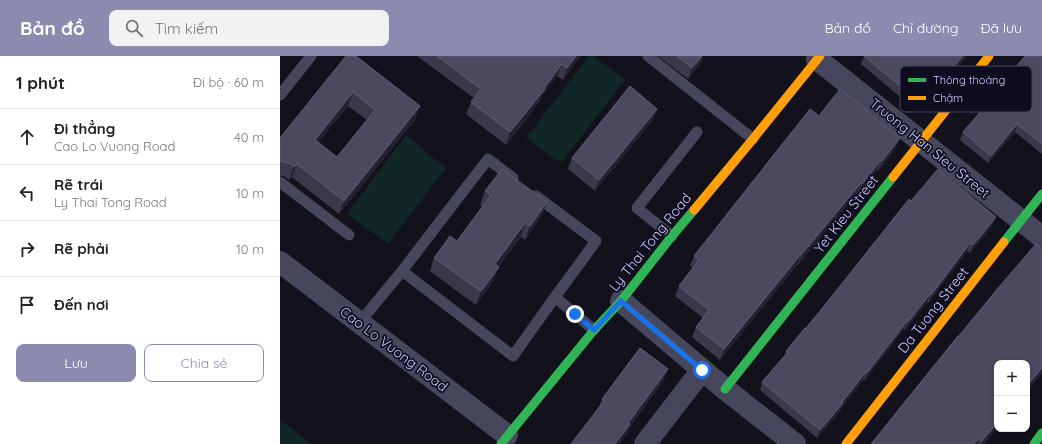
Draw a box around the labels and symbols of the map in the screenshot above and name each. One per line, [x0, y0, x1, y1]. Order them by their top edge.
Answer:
legend [900, 66, 1032, 112]
text: Thông thoáng [933, 73, 1005, 87]
text: Chậm [933, 91, 963, 105]
street label: Truong Han Sieu Street [866, 94, 994, 202]
street label: Yet Kieu Street [810, 171, 882, 257]
street label: Ly Thai Tong Road [605, 189, 695, 295]
street label: Da Tuong Street [894, 263, 972, 357]
street label: Cao Lo Vuong Road [336, 303, 452, 395]
route end [566, 305, 584, 323]
route start [693, 361, 711, 379]

